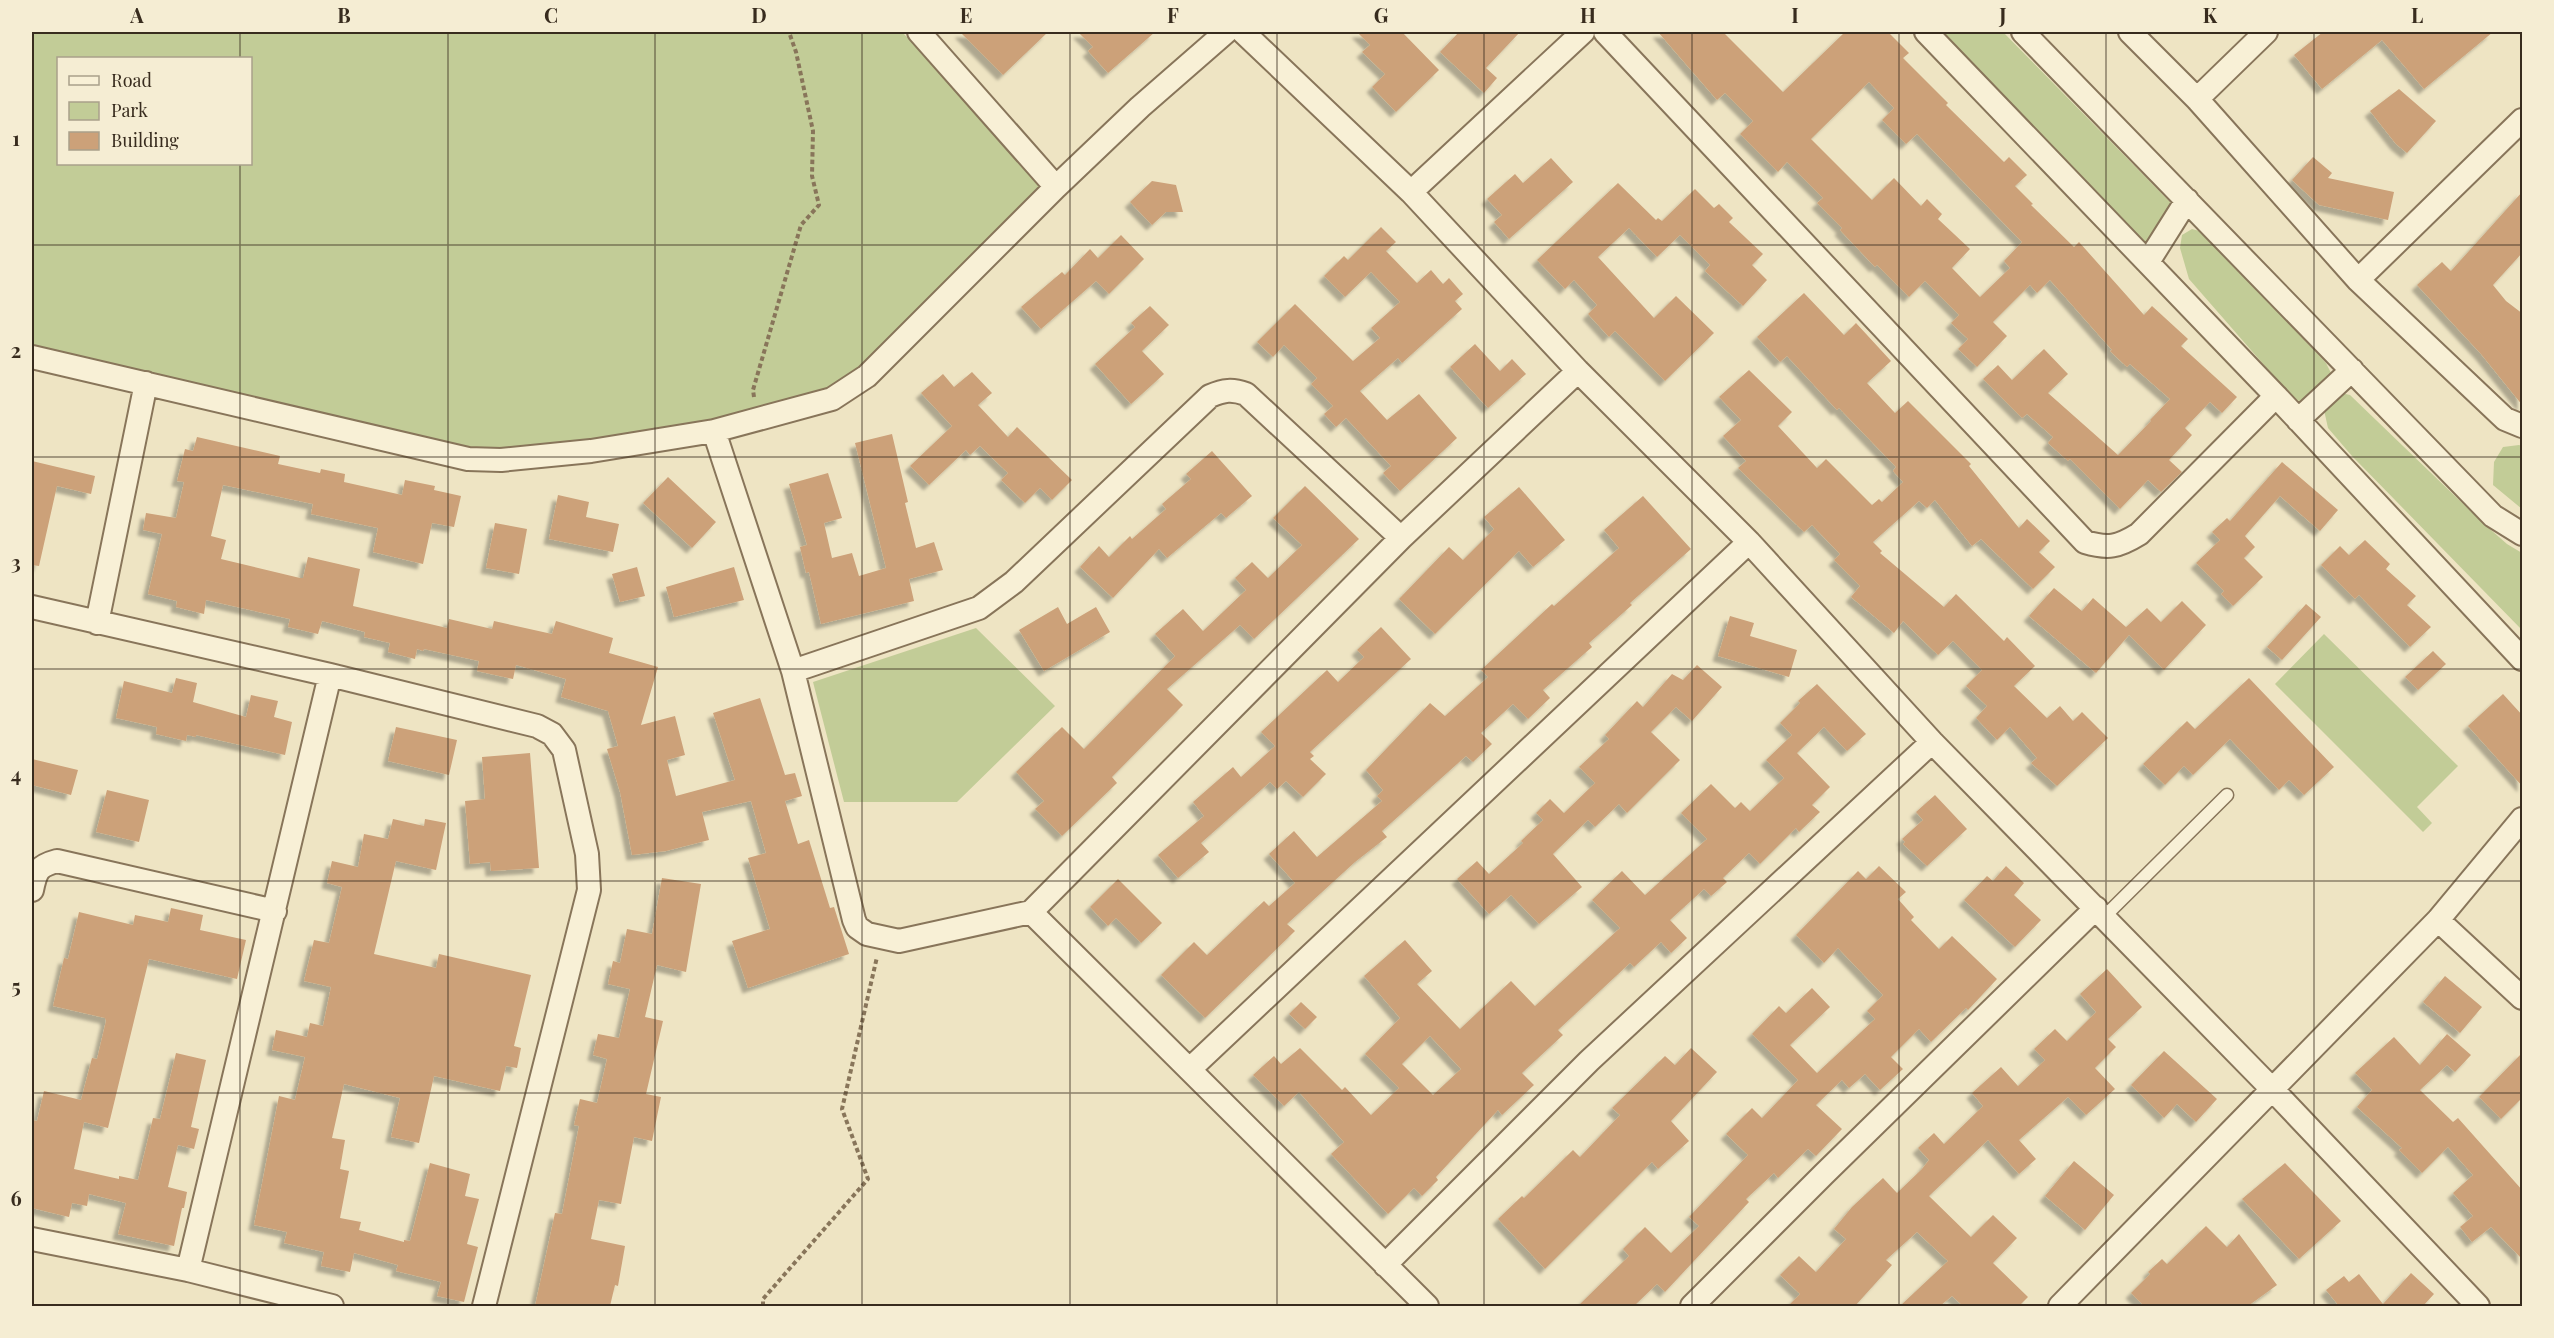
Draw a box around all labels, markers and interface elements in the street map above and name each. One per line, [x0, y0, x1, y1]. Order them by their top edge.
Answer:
text: A [129, 1, 144, 28]
text: B [337, 1, 351, 28]
text: C [544, 1, 558, 28]
text: D [751, 1, 767, 28]
text: E [960, 1, 972, 28]
text: F [1167, 1, 1179, 28]
text: G [1374, 1, 1389, 28]
text: H [1580, 1, 1596, 28]
text: I [1791, 1, 1799, 28]
text: J [1998, 1, 2007, 28]
text: K [2203, 1, 2218, 28]
text: L [2411, 1, 2423, 28]
legend [57, 57, 252, 165]
text: Road [111, 68, 152, 92]
text: Park [111, 98, 148, 122]
text: 1 [12, 124, 20, 151]
text: Building [111, 128, 179, 152]
text: 2 [11, 336, 21, 363]
text: 3 [11, 548, 21, 575]
text: 4 [11, 760, 21, 787]
text: 5 [11, 972, 21, 999]
text: 6 [10, 1184, 22, 1211]

